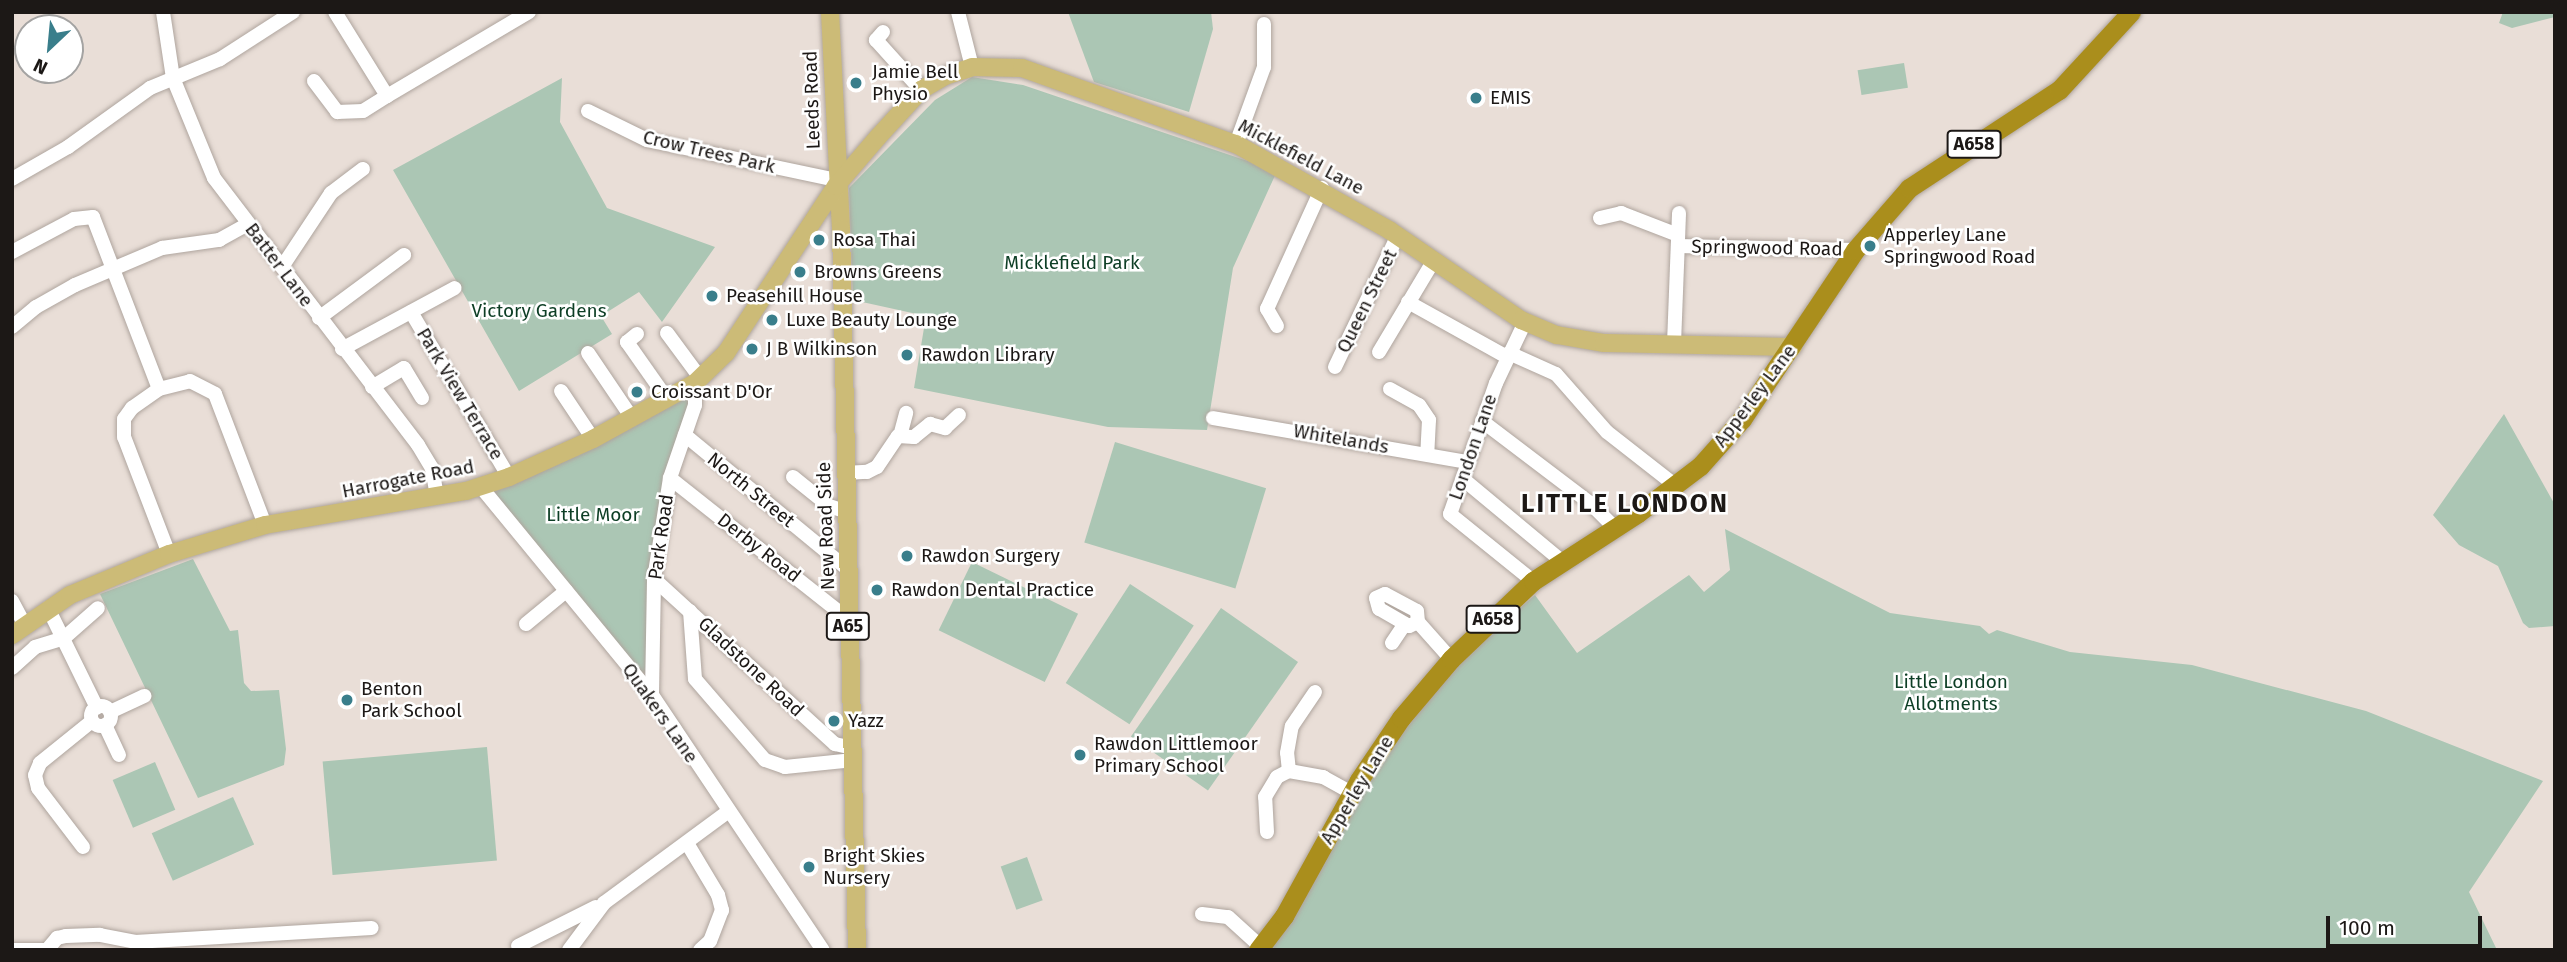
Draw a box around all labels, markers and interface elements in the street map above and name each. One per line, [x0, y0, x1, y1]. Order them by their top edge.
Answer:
north arrow [14, 14, 84, 84]
street label: Leeds Road [799, 50, 825, 150]
text: N [30, 53, 51, 80]
place label: Jamie Bell Physio [872, 61, 958, 105]
marker: Jamie Bell Physio [846, 73, 866, 93]
place label: EMIS [1490, 87, 1531, 109]
marker: EMIS [1468, 90, 1484, 106]
street label: Micklefield Lane [1234, 114, 1368, 200]
street label: Crow Trees Park [641, 126, 777, 178]
road number: A658 [1946, 130, 2002, 159]
street label: Batter Lane [240, 219, 318, 311]
place label: Apperley Lane Springwood Road [1884, 224, 2035, 268]
place label: Rosa Thai [833, 229, 916, 251]
marker: Rosa Thai [811, 232, 827, 248]
street label: Springwood Road [1691, 235, 1843, 261]
marker: Apperley Lane Springwood Road [1862, 238, 1878, 254]
street label: Queen Street [1332, 245, 1402, 357]
park label: Micklefield Park [1004, 252, 1140, 274]
place label: Browns Greens [814, 261, 942, 283]
marker: Browns Greens [792, 264, 808, 280]
place label: Peasehill House [726, 285, 863, 307]
marker: Peasehill House [704, 288, 720, 304]
park label: Victory Gardens [471, 300, 607, 322]
place label: Luxe Beauty Lounge [786, 309, 957, 331]
marker: Luxe Beauty Lounge [764, 312, 780, 328]
street label: Park View Terrace [412, 324, 508, 464]
place label: J B Wilkinson [766, 338, 877, 360]
street label: Apperley Lane [1709, 340, 1801, 452]
marker: J B Wilkinson [744, 341, 760, 357]
place label: Rawdon Library [921, 344, 1055, 366]
marker: Rawdon Library [899, 347, 915, 363]
place label: Croissant D'Or [651, 381, 772, 403]
marker: Croissant D'Or [629, 384, 645, 400]
street label: London Lane [1444, 391, 1502, 503]
street label: Whitelands [1292, 419, 1390, 459]
street label: North Street [703, 448, 799, 532]
street label: Harrogate Road [340, 455, 476, 503]
street label: New Road Side [812, 462, 840, 590]
district label: LITTLE LONDON [1523, 488, 1727, 520]
street label: Park Road [644, 493, 678, 581]
park label: Little Moor [546, 504, 640, 526]
street label: Derby Road [713, 508, 805, 588]
place label: Rawdon Surgery [921, 545, 1060, 567]
marker: Rawdon Surgery [899, 548, 915, 564]
place label: Rawdon Dental Practice [891, 579, 1094, 601]
marker: Rawdon Dental Practice [869, 582, 885, 598]
road number: A658 [1465, 604, 1521, 634]
street label: Gladstone Road [693, 612, 809, 722]
road number: A65 [825, 612, 871, 640]
street label: Quakers Lane [617, 659, 703, 767]
park label: Little London Allotments [1894, 671, 2008, 715]
place label: Benton Park School [361, 678, 462, 722]
marker: Benton Park School [339, 692, 355, 708]
place label: Yazz [848, 710, 884, 732]
marker: Yazz [826, 713, 842, 729]
street label: Apperley Lane [1316, 732, 1398, 848]
place label: Rawdon Littlemoor Primary School [1094, 733, 1258, 777]
marker: Rawdon Littlemoor Primary School [1072, 747, 1088, 763]
place label: Bright Skies Nursery [823, 845, 925, 889]
marker: Bright Skies Nursery [801, 859, 817, 875]
scale bar [2329, 902, 2485, 946]
text: 100 m [2339, 915, 2395, 941]

